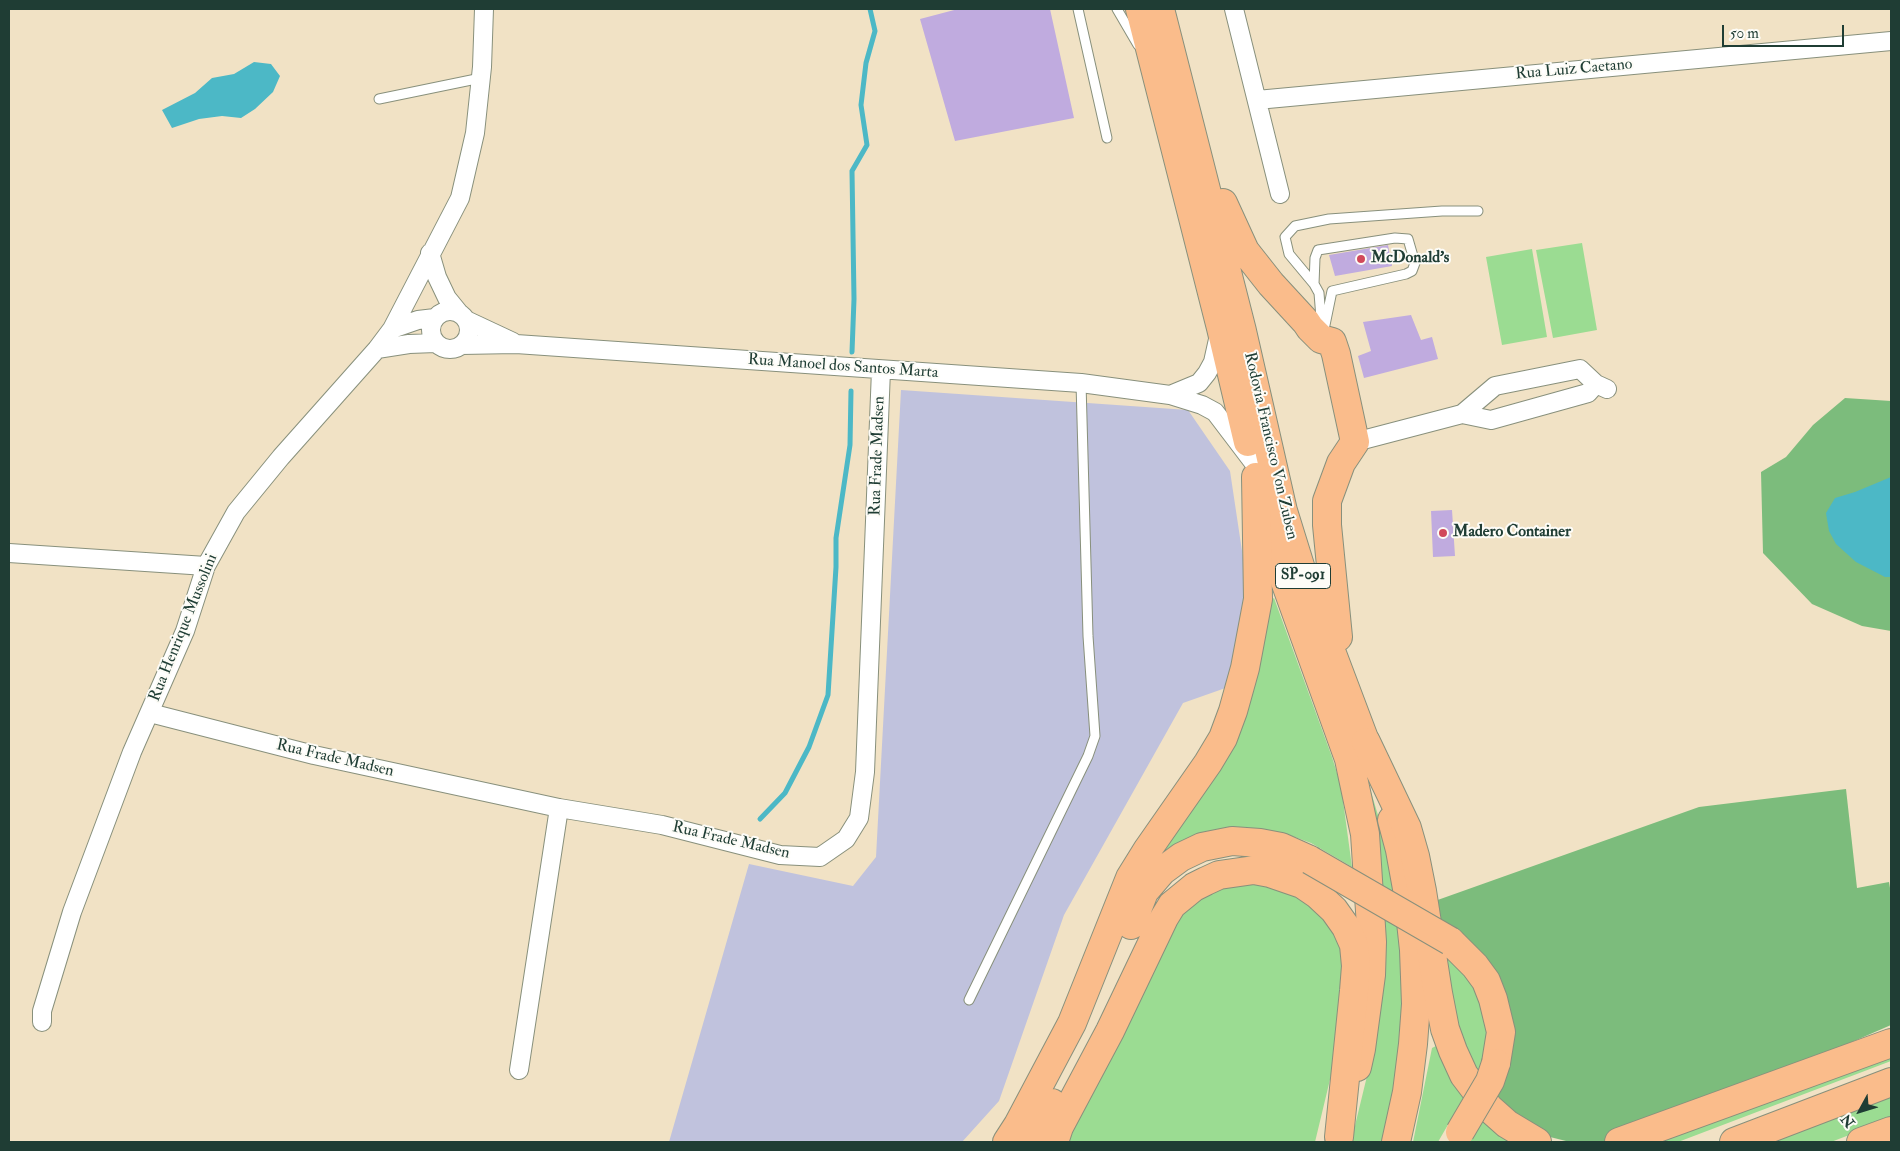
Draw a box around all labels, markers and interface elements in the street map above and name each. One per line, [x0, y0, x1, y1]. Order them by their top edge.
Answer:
scale bar [1725, 15, 1848, 47]
text: 50 m [1730, 24, 1759, 43]
street label: Rua Luiz Caetano [1515, 55, 1633, 85]
place label: McDonald's [1371, 249, 1449, 269]
marker: McDonald's [1355, 253, 1367, 265]
street label: Rodovia Francisco Von Zuben [1239, 350, 1301, 542]
street label: Rua Manoel dos Santos Marta [747, 351, 939, 383]
street label: Rua Frade Madsen [866, 396, 890, 516]
place label: Madero Container [1453, 523, 1571, 543]
marker: Madero Container [1437, 527, 1449, 539]
street label: Rua Henrique Mussolini [146, 552, 222, 704]
road number: SP-091 [1276, 564, 1330, 588]
street label: Rua Frade Madsen [274, 736, 396, 782]
street label: Rua Frade Madsen [670, 818, 792, 864]
north arrow [1835, 1086, 1885, 1136]
text: N [1837, 1111, 1859, 1131]

